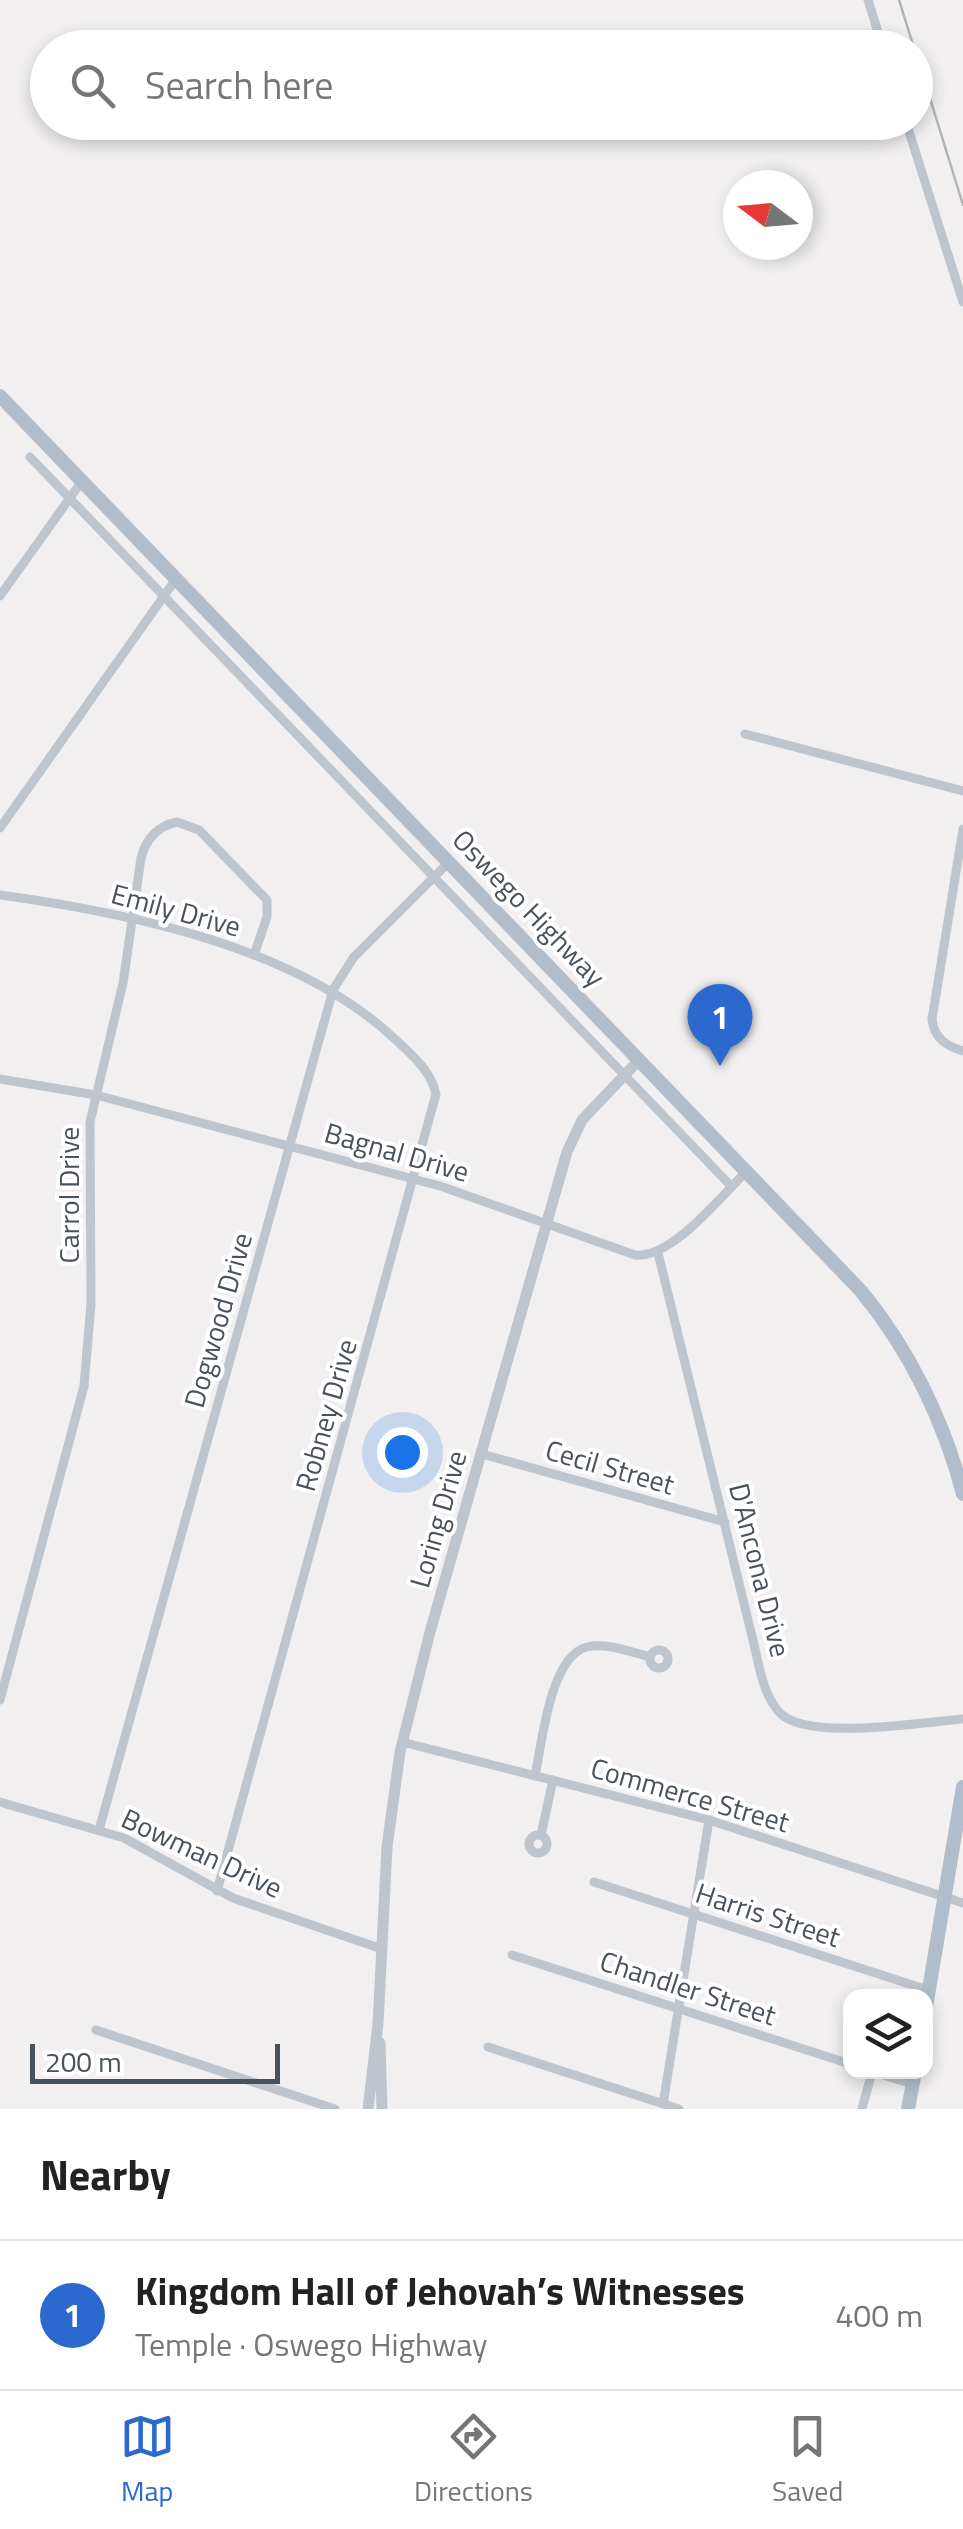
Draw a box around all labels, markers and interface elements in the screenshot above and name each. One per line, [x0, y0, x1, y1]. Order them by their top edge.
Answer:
search box [30, 30, 933, 140]
text: Search here [145, 56, 333, 114]
icon: search [65, 58, 120, 113]
north arrow [723, 170, 813, 260]
street label: Oswego Highway [443, 819, 616, 996]
street label: Emily Drive [107, 872, 246, 947]
pin: 1 [688, 984, 752, 1066]
street label: Bagnal Drive [320, 1110, 474, 1193]
street label: Carrol Drive [47, 1126, 90, 1264]
street label: Dogwood Drive [172, 1227, 263, 1412]
street label: Robney Drive [283, 1334, 368, 1496]
your location [377, 1427, 428, 1478]
street label: Cecil Street [541, 1428, 680, 1505]
street label: Loring Drive [397, 1445, 478, 1592]
street label: D'Ancona Drive [718, 1478, 803, 1661]
street label: Commerce Street [586, 1746, 795, 1843]
street label: Bowman Drive [115, 1796, 290, 1909]
street label: Harris Street [690, 1871, 846, 1958]
street label: Chandler Street [595, 1939, 782, 2036]
map controls [843, 1989, 933, 2079]
button: layers [843, 1989, 933, 2079]
scale bar [30, 2039, 280, 2084]
text: 200 m [45, 2040, 122, 2083]
text: Nearby [40, 2142, 171, 2206]
text: Kingdom Hall of Jehovah’s Witnesses [135, 2262, 745, 2320]
text: 1 [64, 2291, 81, 2339]
text: 400 m [835, 2291, 923, 2339]
text: Temple · Oswego Highway [135, 2320, 488, 2368]
tab: Map [120, 2409, 175, 2512]
tab: Directions [414, 2409, 533, 2512]
tab: Saved [772, 2409, 843, 2512]

